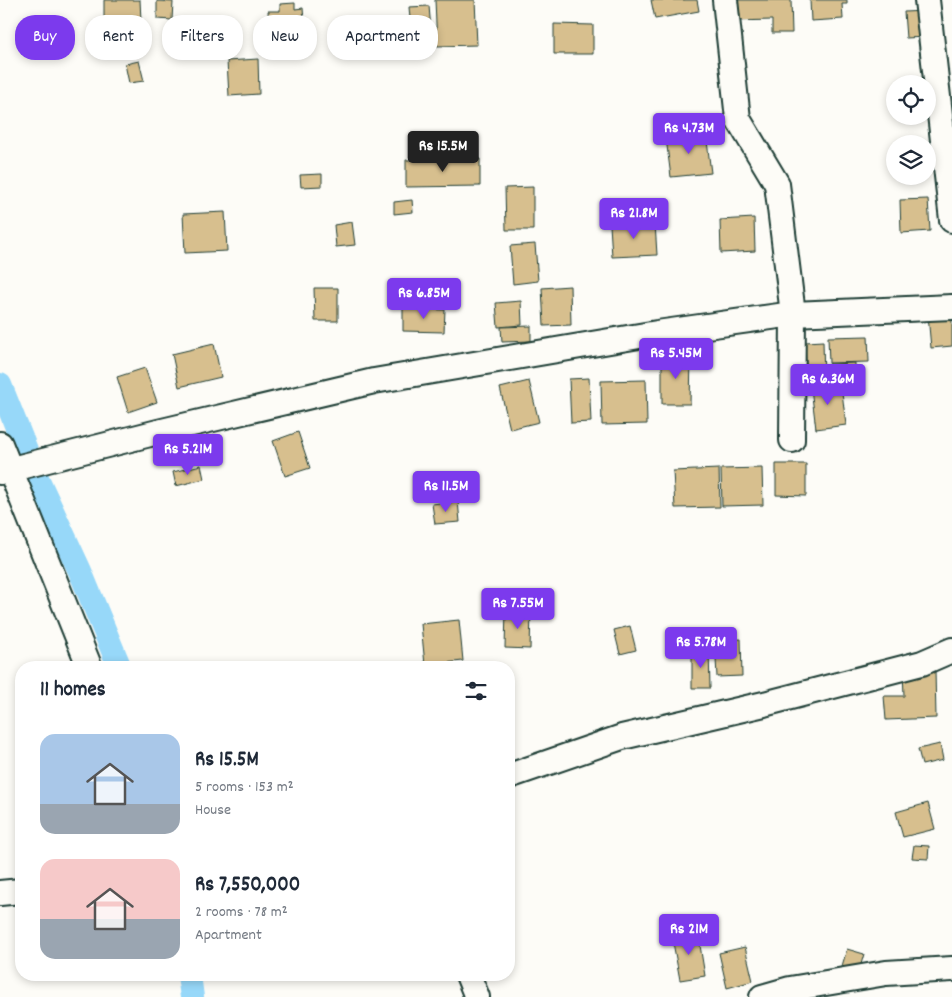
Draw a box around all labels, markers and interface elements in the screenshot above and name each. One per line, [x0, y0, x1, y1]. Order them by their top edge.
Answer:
chip: Buy [15, 15, 75, 60]
chip: Rent [85, 15, 152, 60]
chip: Filters [162, 15, 243, 60]
chip: New [253, 15, 317, 60]
chip: Apartment [327, 15, 438, 60]
map controls [886, 75, 936, 185]
button: locate [886, 75, 936, 125]
pin: Rs 4.73M [637, 112, 741, 155]
text: Rs 4.73M [664, 117, 714, 140]
pin: Rs 15.5M [391, 130, 495, 173]
text: Rs 15.5M [419, 135, 467, 158]
button: layers [886, 135, 936, 185]
pin: Rs 21.8M [582, 198, 686, 240]
text: Rs 21.8M [610, 202, 658, 225]
pin: Rs 6.85M [372, 278, 476, 320]
text: Rs 6.85M [398, 282, 450, 305]
pin: Rs 5.45M [624, 338, 728, 380]
text: Rs 5.45M [650, 342, 702, 365]
pin: Rs 6.36M [776, 364, 880, 406]
text: Rs 6.36M [801, 368, 855, 391]
pin: Rs 5.21M [136, 434, 240, 476]
text: Rs 5.21M [164, 438, 212, 461]
pin: Rs 11.5M [394, 470, 498, 513]
text: Rs 11.5M [424, 475, 468, 498]
pin: Rs 7.55M [466, 588, 570, 630]
text: Rs 7.55M [492, 592, 544, 615]
pin: Rs 5.78M [649, 626, 753, 669]
text: Rs 5.78M [676, 631, 726, 654]
text: 11 homes [40, 676, 105, 706]
icon: filters [462, 677, 490, 705]
text: Rs 15.5M [195, 746, 259, 776]
icon: home [80, 754, 140, 814]
text: 5 rooms · 153 m² [195, 776, 293, 799]
text: House [195, 799, 231, 822]
text: Rs 7,550,000 [195, 871, 300, 901]
icon: home [80, 879, 140, 939]
text: 2 rooms · 78 m² [195, 901, 288, 924]
pin: Rs 21M [648, 914, 730, 956]
text: Rs 21M [670, 918, 708, 941]
text: Apartment [195, 924, 262, 947]

